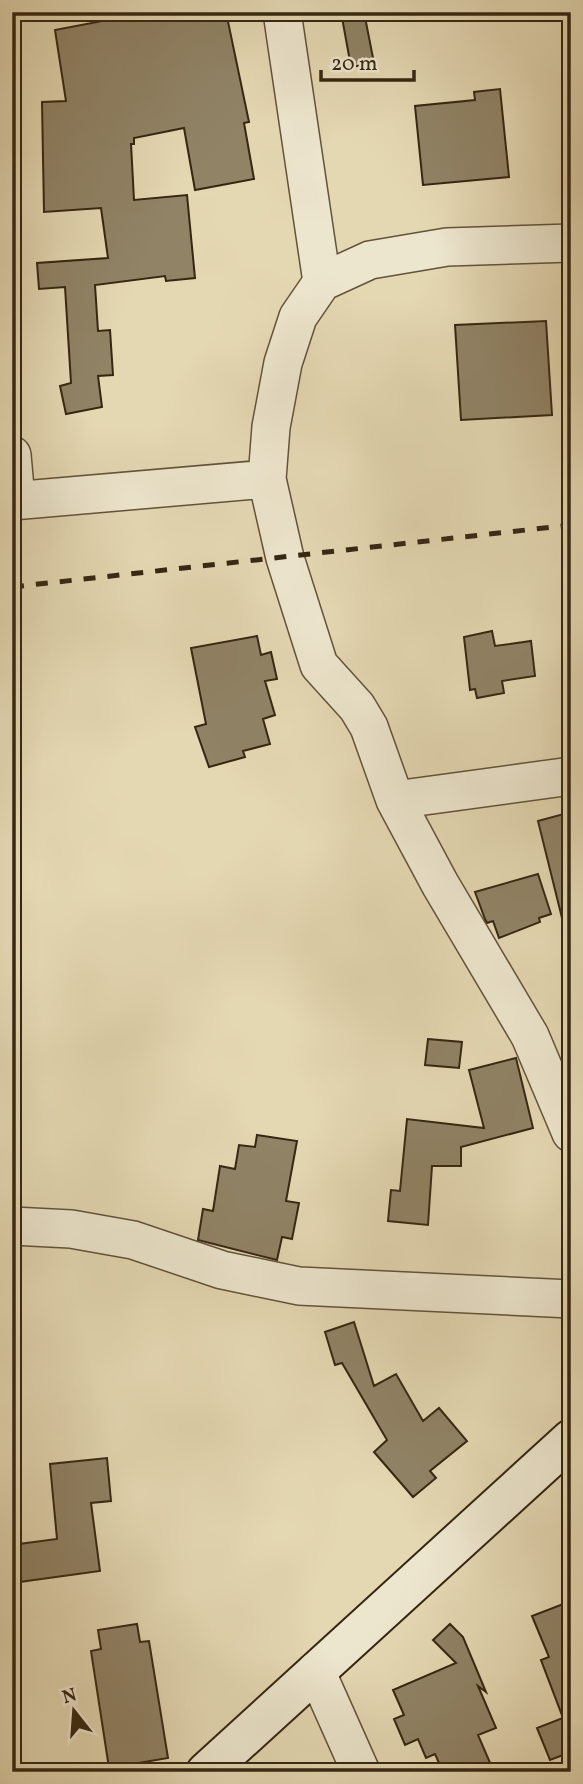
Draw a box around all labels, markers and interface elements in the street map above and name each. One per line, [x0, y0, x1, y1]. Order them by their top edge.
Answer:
scale bar [321, 38, 413, 82]
text: 20 m [331, 50, 377, 79]
north arrow [38, 1676, 108, 1746]
text: N [59, 1682, 80, 1711]

